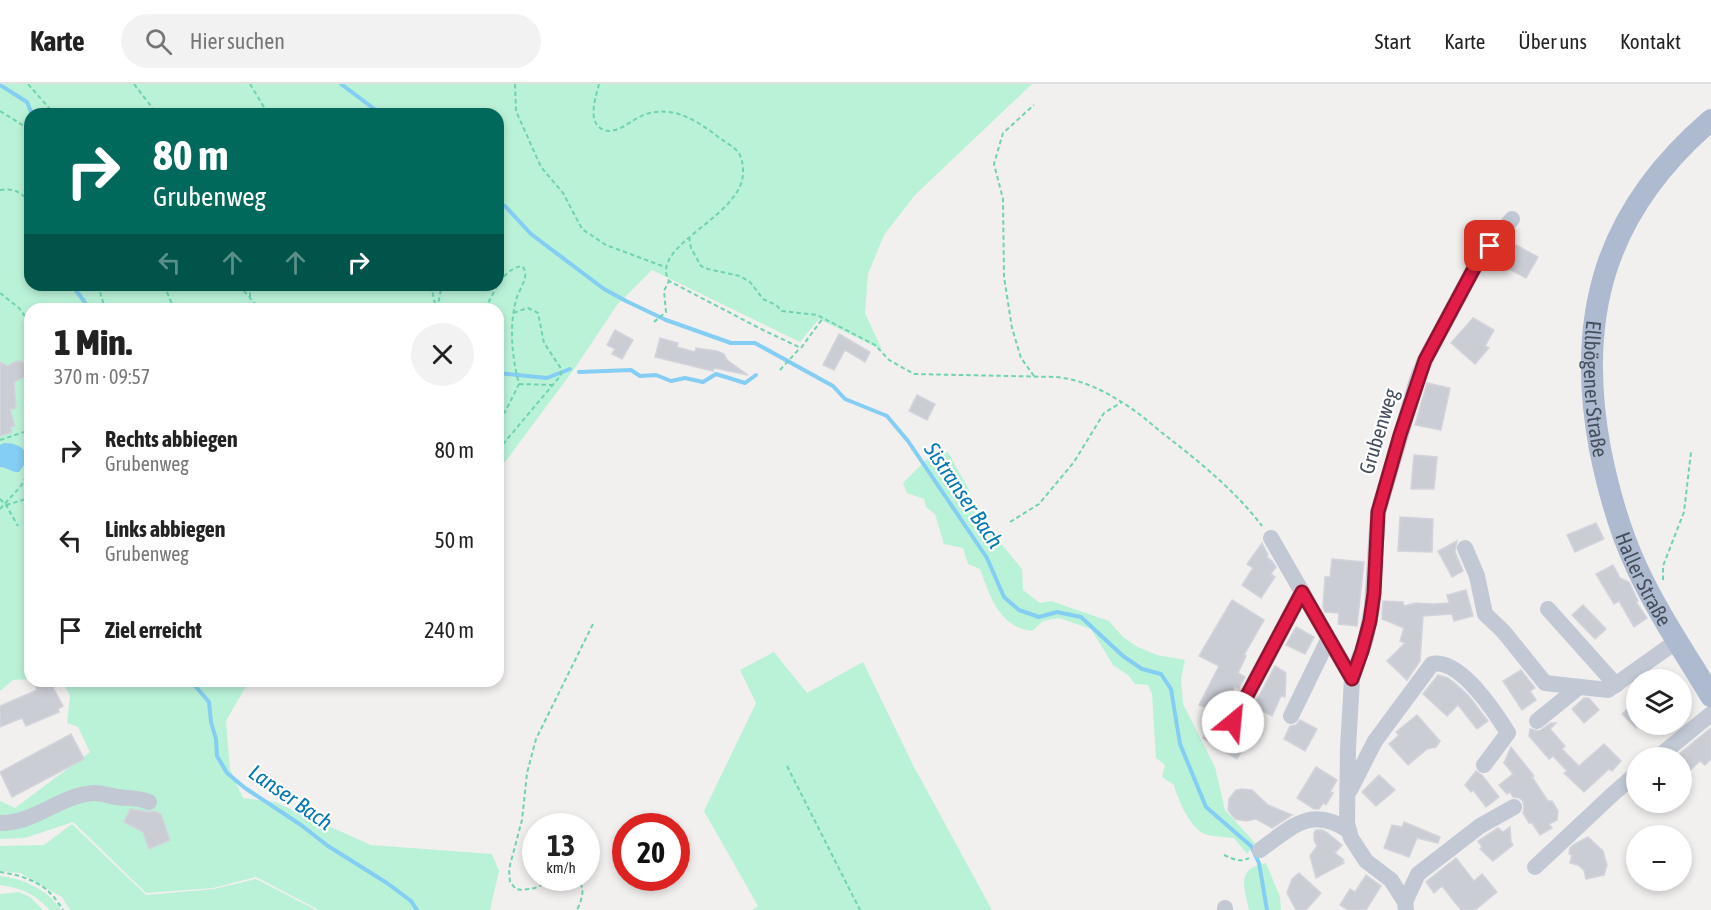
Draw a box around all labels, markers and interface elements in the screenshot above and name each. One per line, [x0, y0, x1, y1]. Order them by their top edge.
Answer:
search box [121, 14, 541, 68]
text: Karte [30, 25, 85, 57]
icon: search [142, 25, 175, 58]
text: Hier suchen [190, 28, 285, 54]
text: Start [1375, 29, 1411, 53]
text: Karte [1444, 29, 1485, 53]
text: Über uns [1518, 29, 1587, 53]
text: Kontakt [1620, 29, 1681, 53]
text: 80 m [153, 131, 228, 179]
icon: right [54, 132, 132, 210]
text: Grubenweg [153, 181, 266, 212]
pin [1464, 220, 1515, 271]
icon: arrive [1473, 229, 1506, 262]
icon: left [153, 246, 186, 279]
icon: ahead [216, 246, 249, 279]
icon: ahead [279, 246, 312, 279]
icon: right [342, 246, 375, 279]
street label: Ellbögener Straße [1580, 319, 1613, 459]
text: 1 Min. [54, 321, 132, 363]
button: close [411, 323, 474, 386]
text: 370 m · 09:57 [54, 365, 150, 388]
street label: Grubenweg [1354, 385, 1402, 477]
text: Rechts abbiegen [105, 426, 238, 452]
icon: right [54, 434, 87, 467]
water label: Sistranser Bach [919, 436, 1009, 553]
text: 80 m [434, 437, 474, 463]
text: Grubenweg [105, 452, 189, 475]
text: Links abbiegen [105, 516, 226, 542]
icon: left [54, 524, 87, 557]
text: 50 m [434, 527, 474, 553]
street label: Haller Straße [1611, 529, 1677, 630]
text: Grubenweg [105, 542, 189, 565]
icon: arrive [54, 614, 87, 647]
text: Ziel erreicht [105, 617, 202, 643]
text: 240 m [424, 617, 474, 643]
map controls [1626, 669, 1692, 891]
button: layers [1626, 669, 1692, 735]
position arrow [1201, 690, 1265, 754]
button: + [1626, 747, 1692, 813]
water label: Lanser Bach [244, 759, 338, 835]
speed limit sign: 20 [612, 813, 690, 891]
button: − [1626, 825, 1692, 891]
text: 13 [547, 828, 575, 862]
text: km/h [546, 859, 576, 876]

